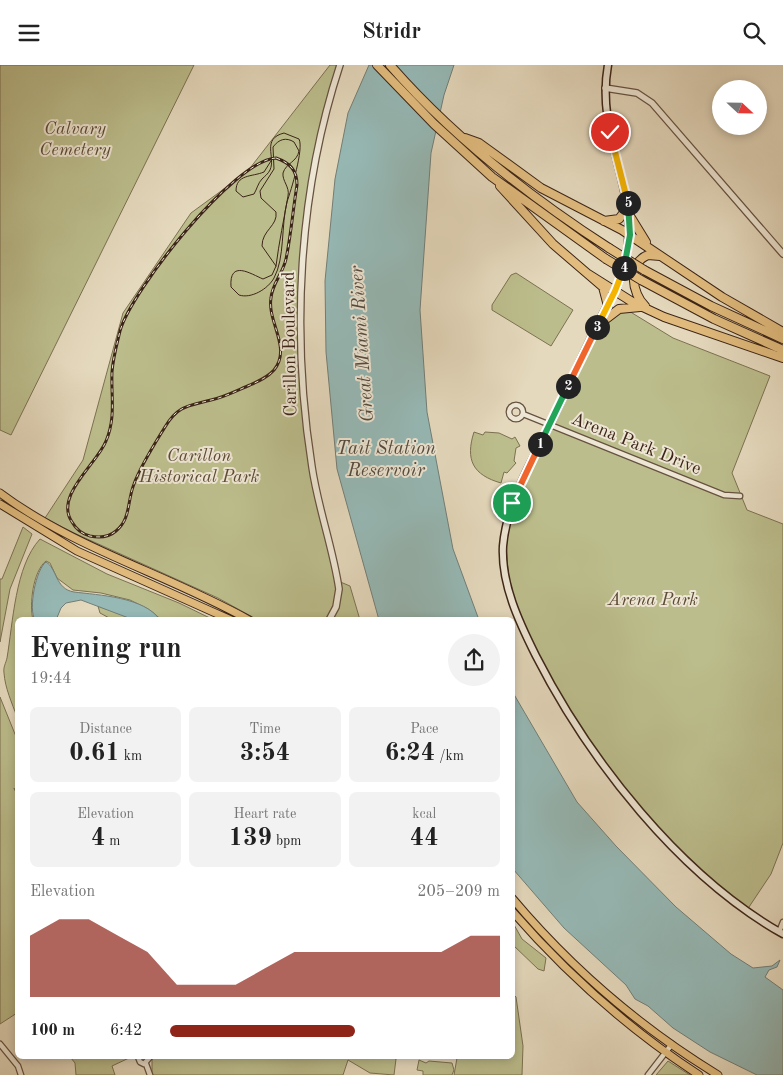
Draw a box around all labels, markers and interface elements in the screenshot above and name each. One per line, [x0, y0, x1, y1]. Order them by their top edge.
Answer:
icon: menu [15, 19, 43, 47]
icon: search [740, 19, 768, 47]
text: Stridr [362, 21, 421, 43]
north arrow [712, 80, 768, 135]
map controls [712, 80, 767, 135]
pin [589, 111, 631, 153]
icon: check [596, 118, 624, 146]
park label: Calvary Cemetery [39, 120, 111, 159]
pin: 5 [616, 191, 640, 215]
text: 5 [624, 196, 633, 210]
pin: 4 [612, 255, 636, 281]
text: 4 [620, 261, 629, 275]
water label: Great Miami River [348, 264, 378, 423]
street label: Carillon Boulevard [280, 271, 300, 417]
pin: 3 [584, 315, 610, 339]
text: 3 [593, 320, 602, 334]
pin: 2 [556, 373, 580, 399]
text: 2 [564, 379, 573, 393]
street label: Arena Park Drive [568, 410, 704, 478]
pin: 1 [528, 431, 552, 457]
text: 1 [536, 437, 545, 451]
water label: Tait Station Reservoir [336, 440, 436, 481]
park label: Carillon Historical Park [138, 447, 259, 486]
pin [491, 482, 533, 524]
icon: arrive [498, 489, 526, 517]
park label: Arena Park [607, 591, 698, 609]
button: share [448, 634, 500, 686]
text: Evening run [30, 636, 182, 664]
text: 19:44 [30, 671, 72, 687]
text: Distance [79, 722, 132, 736]
text: Time [249, 722, 281, 736]
text: Pace [410, 722, 439, 736]
text: 0.61 [69, 741, 120, 766]
text: 3:54 [240, 741, 290, 766]
text: 6:24 [385, 741, 435, 766]
text: km [120, 749, 142, 763]
text: /km [435, 749, 464, 763]
text: Elevation [77, 807, 134, 821]
text: Heart rate [234, 807, 296, 821]
text: kcal [412, 807, 436, 821]
text: 4 [91, 826, 105, 851]
text: 139 [229, 826, 272, 851]
text: 44 [410, 826, 439, 851]
text: m [105, 834, 120, 848]
text: bpm [272, 834, 301, 848]
text: Elevation [30, 884, 95, 900]
text: 205–209 m [417, 884, 500, 900]
text: 100 m [30, 1023, 75, 1039]
text: 6:42 [110, 1023, 142, 1039]

